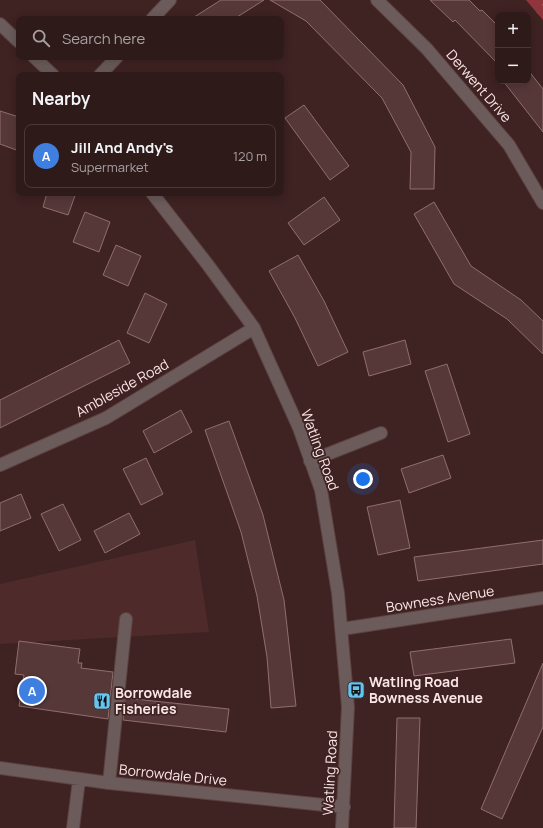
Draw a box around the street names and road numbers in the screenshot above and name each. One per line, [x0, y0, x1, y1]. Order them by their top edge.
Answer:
street label: Derwent Drive [443, 45, 516, 126]
street label: Ambleside Road [72, 354, 172, 421]
street label: Watling Road [297, 407, 344, 493]
street label: Bowness Avenue [384, 581, 495, 616]
street label: Watling Road [318, 730, 341, 816]
street label: Borrowdale Drive [118, 759, 228, 790]

